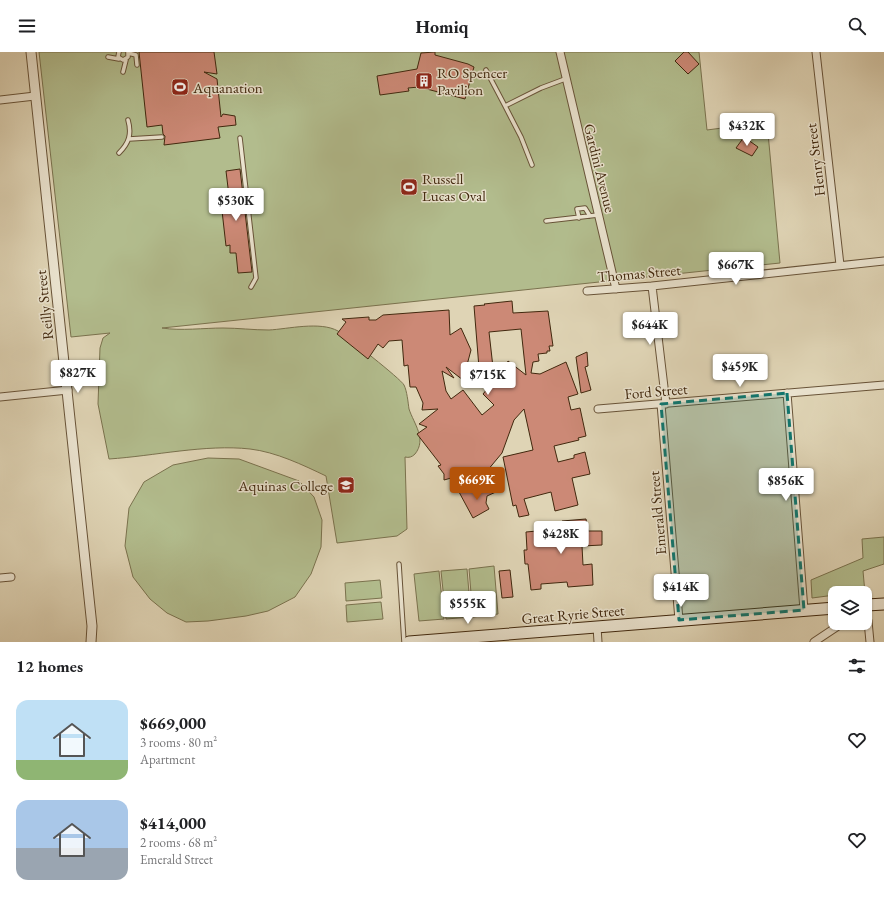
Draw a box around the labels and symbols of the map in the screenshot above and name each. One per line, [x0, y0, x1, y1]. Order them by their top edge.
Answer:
place label: RO Spencer Pavilion [437, 63, 507, 99]
building icon: RO Spencer Pavilion [414, 71, 434, 91]
sports icon: Aquanation [170, 77, 190, 97]
place label: Aquanation [192, 78, 263, 97]
pin: $432K [719, 113, 775, 147]
street label: Gardini Avenue [580, 122, 620, 215]
street label: Henry Street [801, 122, 829, 198]
place label: Russell Lucas Oval [422, 169, 486, 205]
sports icon: Russell Lucas Oval [399, 177, 419, 197]
pin: $530K [208, 188, 264, 222]
pin: $667K [708, 252, 764, 286]
street label: Thomas Street [597, 260, 682, 286]
street label: Reilly Street [31, 269, 57, 341]
pin: $644K [622, 312, 678, 346]
pin: $459K [712, 354, 768, 388]
pin: $827K [50, 360, 106, 394]
pin: $715K [460, 362, 516, 396]
street label: Ford Street [624, 379, 689, 403]
pin: $669K [449, 467, 505, 501]
pin: $856K [758, 468, 814, 502]
street label: Emerald Street [644, 470, 670, 556]
school or university icon: Aquinas College [336, 475, 356, 495]
place label: Aquinas College [237, 476, 333, 495]
pin: $428K [533, 521, 589, 555]
pin: $414K [653, 574, 709, 608]
pin: $555K [440, 591, 496, 625]
street label: Great Ryrie Street [521, 600, 626, 628]

